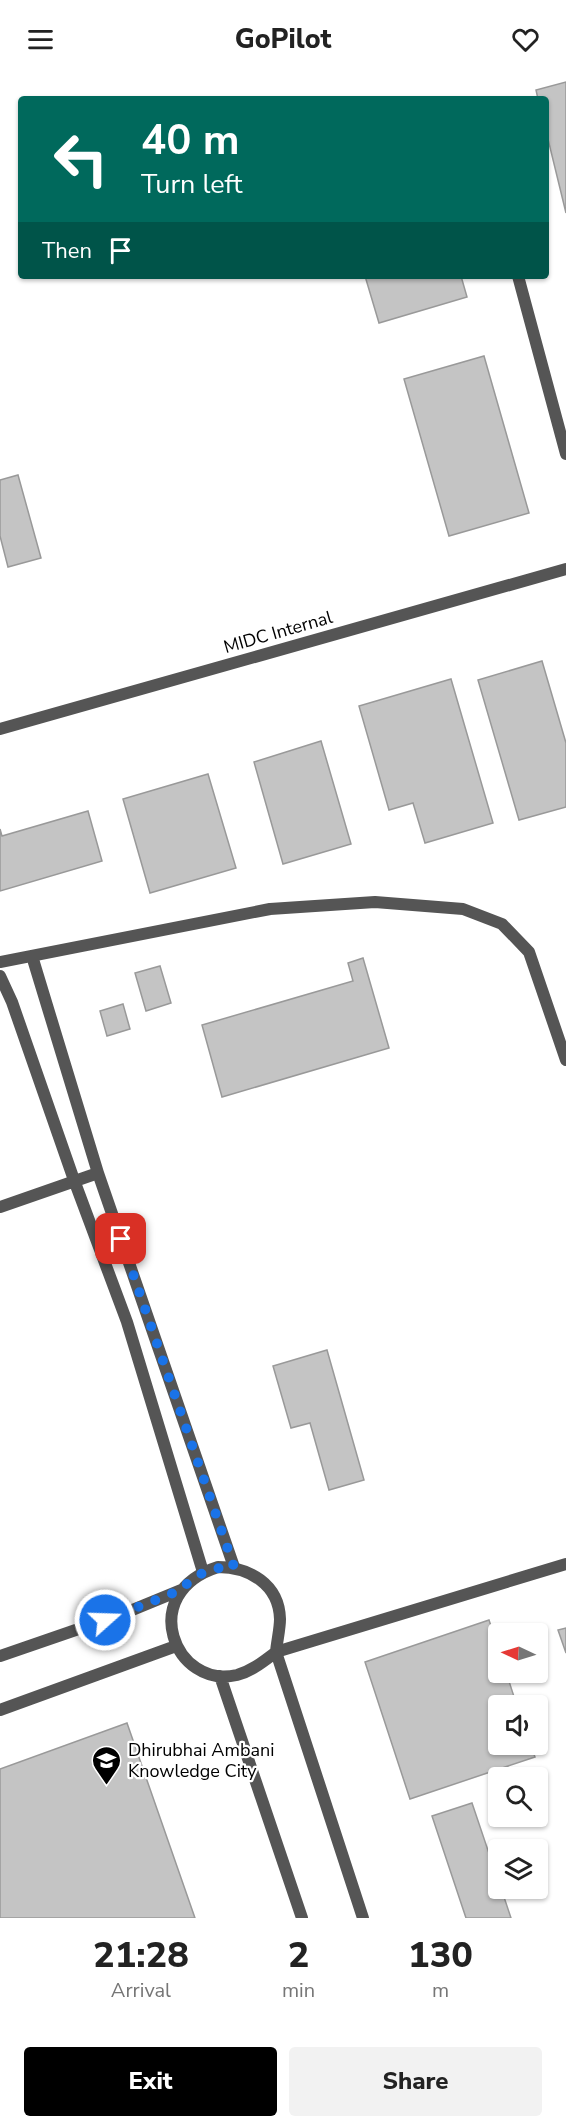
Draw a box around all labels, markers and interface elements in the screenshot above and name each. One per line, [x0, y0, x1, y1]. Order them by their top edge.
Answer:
text: GoPilot [235, 21, 331, 58]
icon: menu [24, 23, 57, 56]
icon: heart [509, 23, 542, 56]
text: 40 m [141, 112, 240, 169]
icon: left [42, 120, 120, 198]
text: Turn left [141, 166, 242, 203]
icon: arrive [104, 234, 137, 267]
text: Then [42, 236, 92, 266]
street label: MIDC Internal [221, 605, 336, 659]
pin [95, 1213, 146, 1264]
icon: arrive [104, 1222, 137, 1255]
position arrow [73, 1588, 137, 1652]
north arrow [488, 1623, 548, 1683]
map controls [488, 1623, 548, 1899]
button: sound [488, 1695, 548, 1755]
place label: Dhirubhai Ambani Knowledge City [128, 1738, 274, 1783]
school or university icon: Dhirubhai Ambani Knowledge City [91, 1744, 123, 1786]
button: search [488, 1767, 548, 1827]
button: layers [488, 1839, 548, 1899]
text: 21:28 [93, 1931, 189, 1980]
text: 2 [288, 1931, 309, 1980]
text: 130 [408, 1931, 473, 1980]
text: Arrival [111, 1977, 171, 2004]
text: min [282, 1977, 315, 2004]
text: m [432, 1977, 449, 2004]
button: Exit [24, 2047, 277, 2116]
button: Share [289, 2047, 542, 2116]

